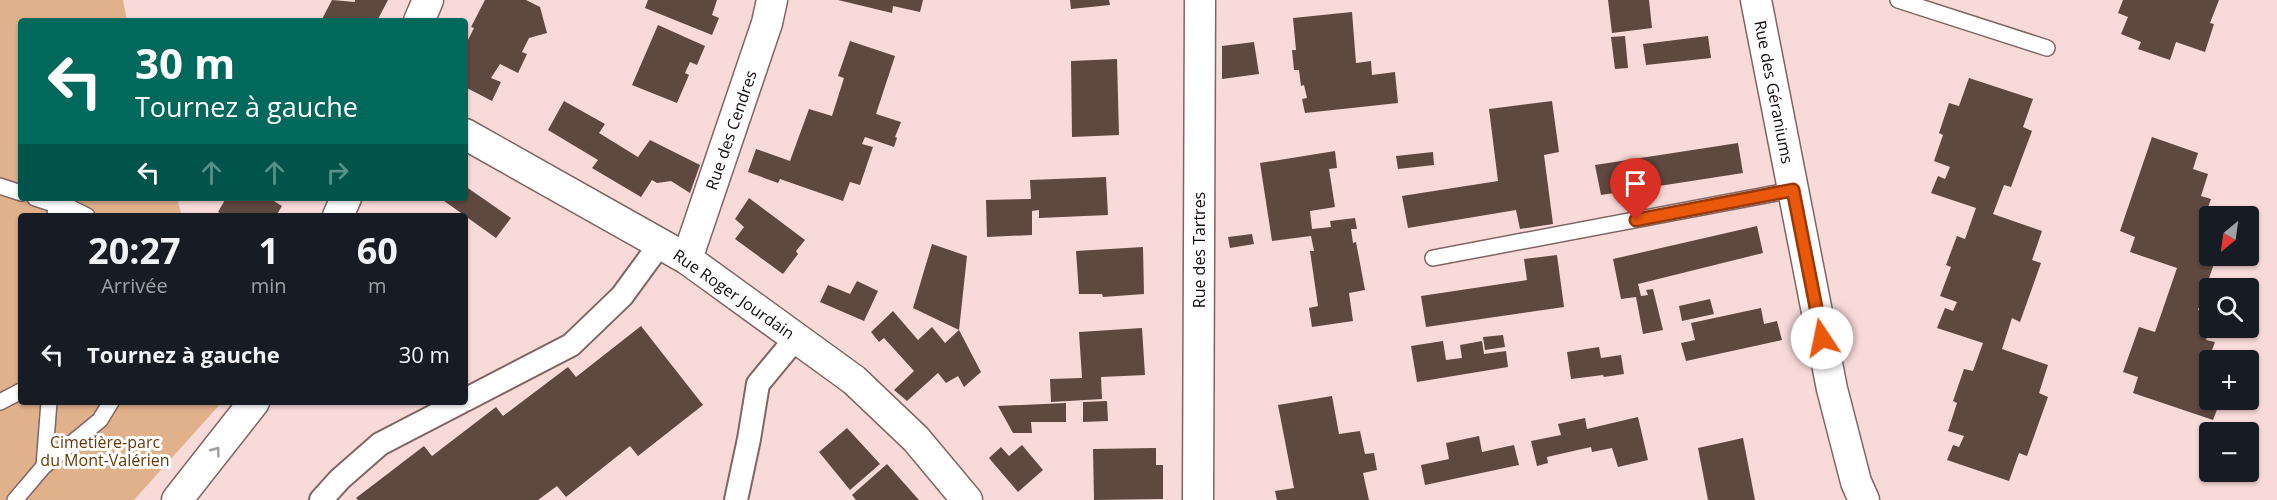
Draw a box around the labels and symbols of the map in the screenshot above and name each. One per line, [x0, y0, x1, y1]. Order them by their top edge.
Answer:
street label: Rue des Géraniums [1749, 18, 1799, 166]
street label: Rue des Cendres [700, 67, 762, 193]
pin [1610, 158, 1661, 220]
street label: Rue des Tartres [1188, 192, 1210, 308]
north arrow [2199, 206, 2259, 266]
street label: Rue Roger Jourdain [669, 244, 799, 344]
position arrow [1790, 306, 1854, 370]
park label: Cimetière-parc du Mont-Valérien [40, 431, 170, 471]
one-way arrow [209, 446, 220, 457]

